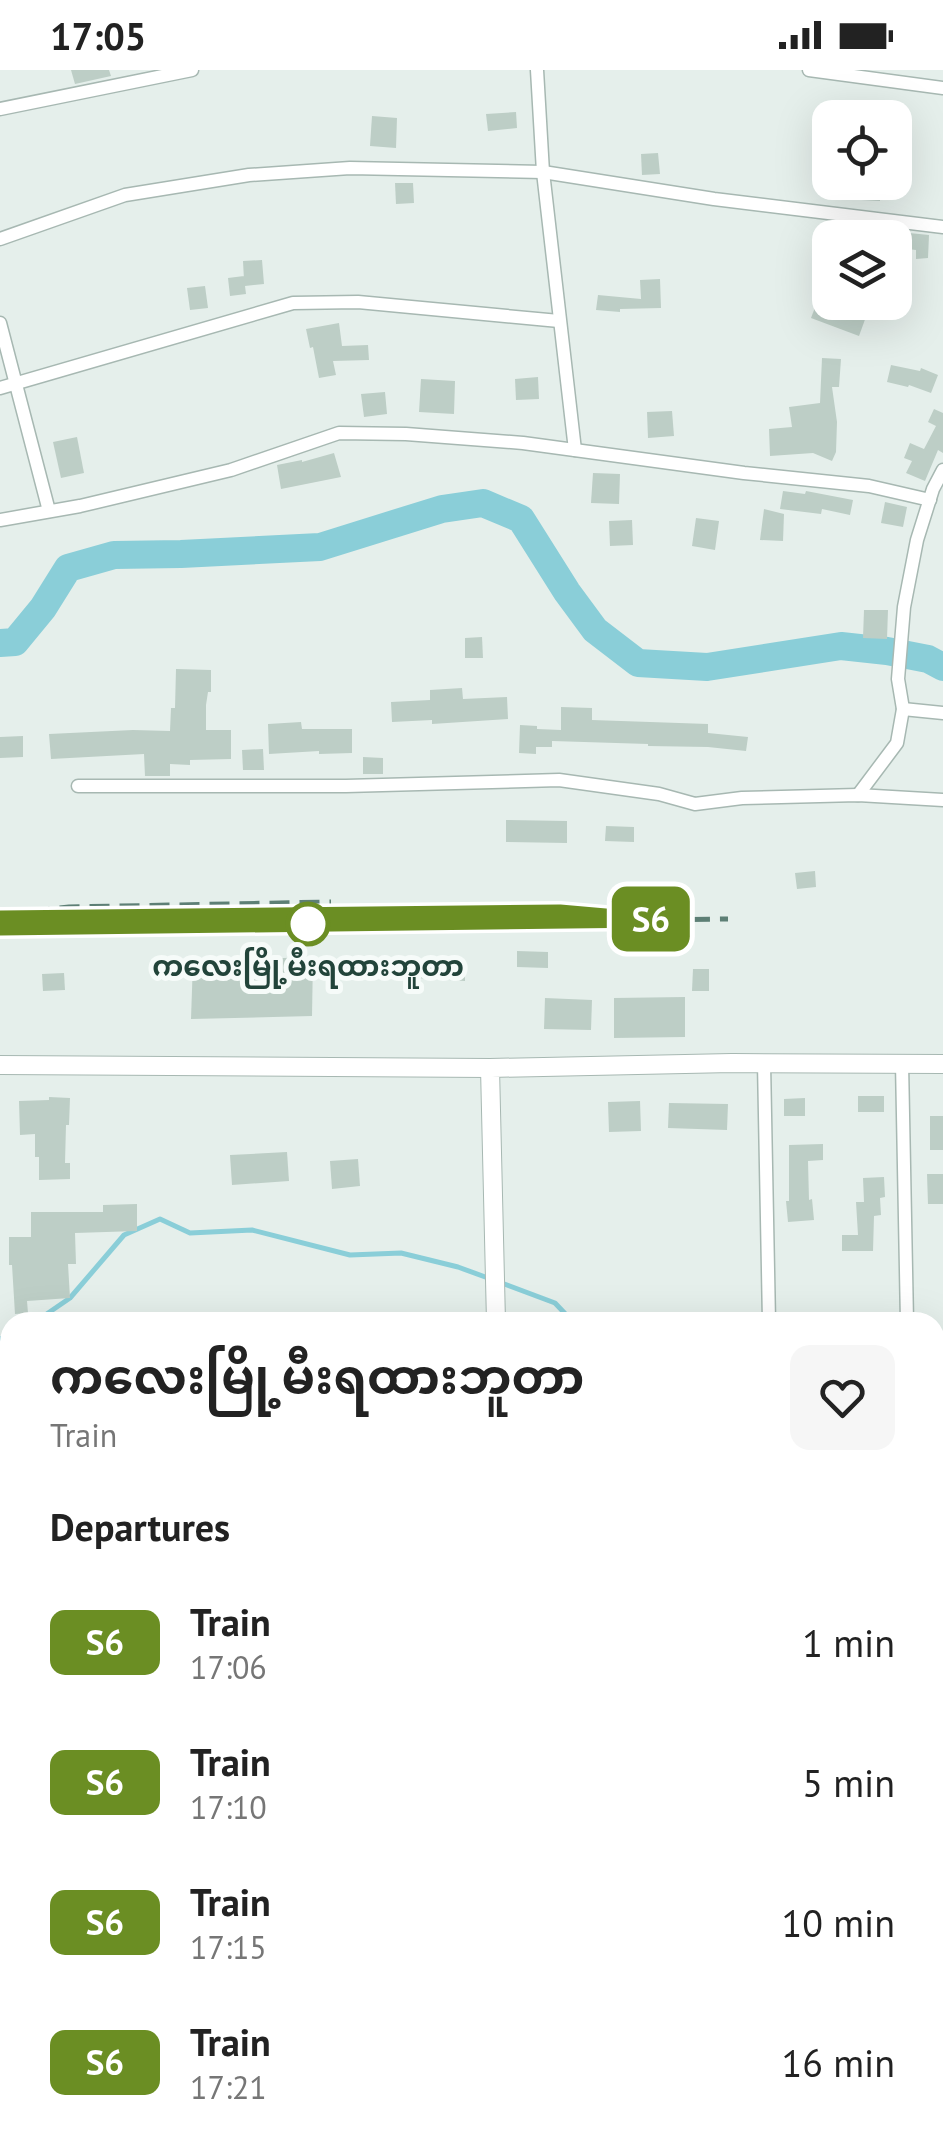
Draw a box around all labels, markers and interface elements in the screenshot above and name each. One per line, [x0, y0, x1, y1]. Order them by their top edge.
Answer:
text: 17:05 [50, 11, 146, 60]
map controls [812, 100, 912, 320]
button: locate [812, 100, 912, 200]
button: layers [812, 220, 912, 320]
line badge: S6 [606, 886, 696, 952]
text: S6 [632, 896, 670, 942]
marker: ကလေးမြို့မီးရထားဘူတာ [287, 903, 329, 945]
place label: ကလေးမြို့မီးရထားဘူတာ [152, 947, 464, 989]
text: ကလေးမြို့မီးရထားဘူတာ [50, 1345, 584, 1407]
button: heart [790, 1345, 895, 1450]
text: Train [50, 1414, 117, 1456]
text: Departures [50, 1502, 230, 1551]
text: Train [190, 1597, 271, 1646]
text: 1 min [802, 1618, 895, 1667]
text: S6 [86, 1619, 124, 1665]
text: 17:06 [190, 1646, 267, 1688]
text: Train [190, 1737, 271, 1786]
text: 5 min [802, 1758, 895, 1807]
text: S6 [86, 1759, 124, 1805]
text: 17:10 [190, 1786, 267, 1828]
text: Train [190, 1877, 271, 1926]
text: 10 min [782, 1898, 895, 1947]
text: S6 [86, 1899, 124, 1945]
text: 17:15 [190, 1926, 267, 1968]
text: Train [190, 2017, 271, 2066]
text: 16 min [782, 2038, 895, 2087]
text: S6 [86, 2039, 124, 2085]
text: 17:21 [190, 2066, 267, 2108]

